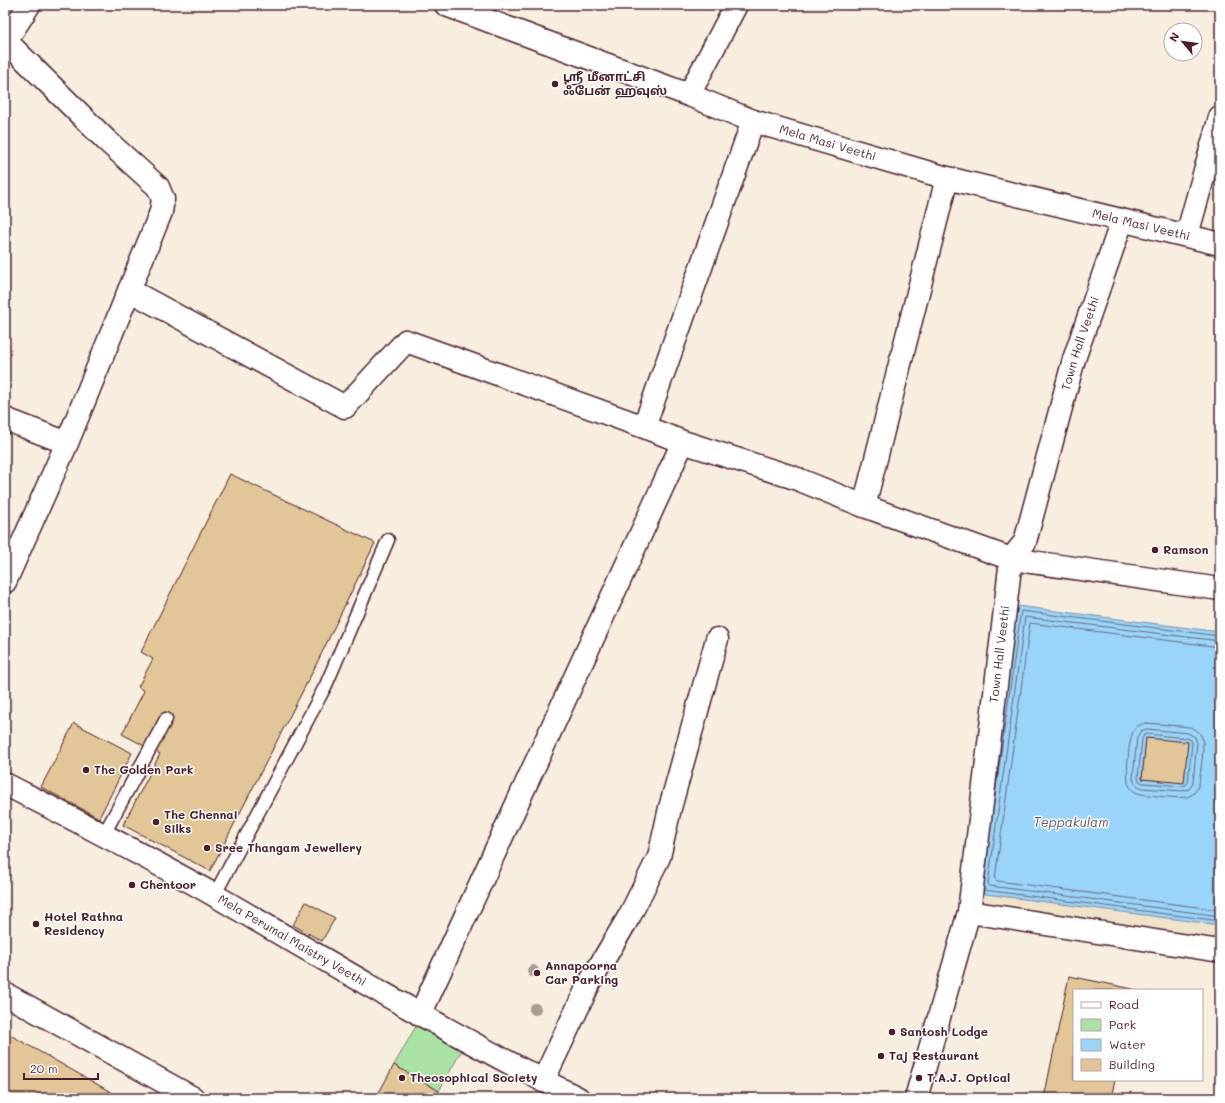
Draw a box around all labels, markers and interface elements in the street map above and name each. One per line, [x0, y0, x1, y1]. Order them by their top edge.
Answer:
north arrow [1163, 22, 1203, 62]
text: N [1165, 30, 1182, 44]
place label: ஶ்ரீ மீனாட்சி ஃபேன் ஹவுஸ் [563, 68, 667, 99]
marker: ஶ்ரீ மீனாட்சி ஃபேன் ஹவுஸ் [550, 79, 560, 89]
street label: Mela Masi Veethi [778, 120, 878, 164]
street label: Mela Masi Veethi [1091, 204, 1192, 243]
street label: Town Hall Veethi [1057, 294, 1102, 392]
place label: Ramson [1163, 541, 1209, 557]
marker: Ramson [1150, 545, 1160, 555]
street label: Town Hall Veethi [985, 605, 1012, 704]
place label: The Golden Park [94, 761, 194, 777]
marker: The Golden Park [81, 765, 91, 775]
place label: The Chennai Silks [164, 806, 238, 836]
water label: Teppakulam [1033, 813, 1109, 830]
marker: The Chennai Silks [151, 817, 161, 827]
place label: Sree Thangam Jewellery [215, 839, 362, 855]
marker: Sree Thangam Jewellery [202, 843, 212, 853]
place label: Chentoor [140, 876, 196, 892]
marker: Chentoor [127, 880, 137, 890]
street label: Mela Perumal Maistry Veethi [215, 890, 370, 989]
place label: Hotel Rathna Residency [44, 908, 123, 938]
marker: Hotel Rathna Residency [31, 919, 41, 929]
place label: Annapoorna Car Parking [545, 957, 618, 987]
marker: Annapoorna Car Parking [532, 968, 542, 978]
legend [1073, 989, 1203, 1081]
text: Road [1109, 996, 1139, 1012]
text: Park [1109, 1016, 1136, 1032]
place label: Santosh Lodge [900, 1023, 988, 1039]
marker: Santosh Lodge [887, 1027, 897, 1037]
text: Water [1109, 1036, 1146, 1052]
place label: Taj Restaurant [889, 1047, 979, 1063]
marker: Taj Restaurant [876, 1051, 886, 1061]
scale bar [24, 1055, 98, 1081]
text: Building [1109, 1056, 1155, 1072]
text: 20 m [30, 1060, 58, 1076]
place label: Theosophical Society [410, 1069, 538, 1085]
place label: T.A.J. Optical [927, 1069, 1010, 1085]
marker: Theosophical Society [397, 1073, 407, 1083]
marker: T.A.J. Optical [914, 1073, 924, 1083]

